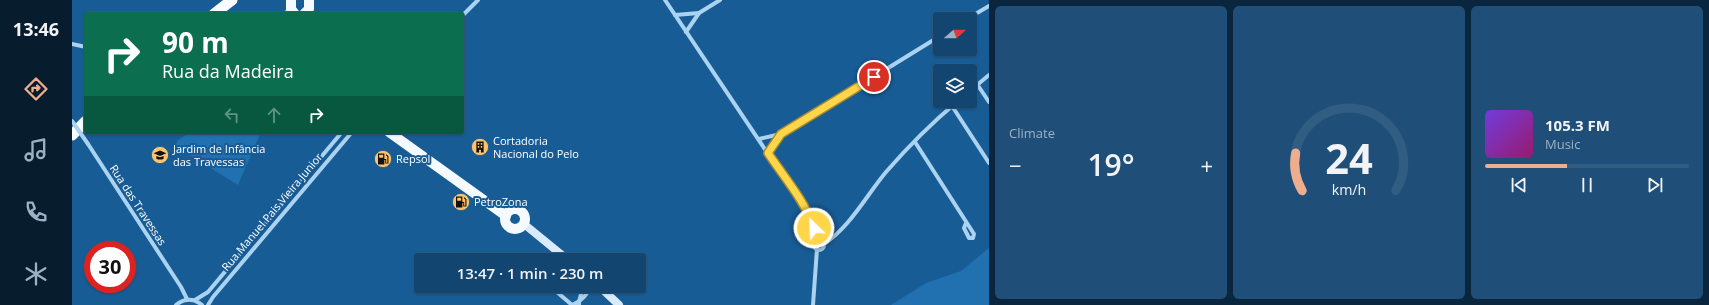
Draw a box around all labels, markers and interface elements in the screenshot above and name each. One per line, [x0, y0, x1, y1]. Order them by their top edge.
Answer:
north arrow [933, 12, 977, 56]
map controls [933, 12, 977, 108]
text: 13:46 [13, 17, 59, 41]
text: 90 m [162, 23, 229, 61]
icon: right [96, 28, 148, 80]
text: Rua da Madeira [162, 59, 294, 83]
pin [857, 60, 891, 94]
button: layers [933, 64, 977, 108]
icon: arrive [863, 66, 885, 88]
icon: directions [22, 75, 50, 103]
icon: left [221, 104, 243, 126]
icon: ahead [263, 104, 285, 126]
icon: right [305, 104, 327, 126]
text: 105.3 FM [1545, 115, 1610, 135]
text: Climate [1009, 124, 1055, 142]
text: 24 [1325, 129, 1373, 185]
place label: Cortadoria Nacional do Pelo [493, 133, 579, 161]
text: Music [1545, 135, 1580, 153]
icon: music [22, 136, 50, 164]
building icon: Cortadoria Nacional do Pelo [470, 137, 490, 157]
place label: Jardim de Infância das Travessas [172, 141, 265, 169]
text: 19° [1087, 144, 1135, 185]
school or university icon: Jardim de Infância das Travessas [150, 145, 170, 165]
street label: Rua Manuel Pais Vieira Junior [218, 149, 326, 274]
fuel station icon: Repsol [373, 149, 393, 169]
text: − [1009, 150, 1022, 180]
text: + [1200, 150, 1213, 180]
place label: Repsol [396, 151, 430, 166]
street label: Rua das Travessas [107, 161, 170, 248]
icon: previous [1508, 174, 1530, 196]
icon: pause [1576, 174, 1598, 196]
icon: next [1644, 174, 1666, 196]
text: km/h [1332, 179, 1366, 198]
fuel station icon: PetroZona [451, 192, 471, 212]
place label: PetroZona [474, 194, 528, 209]
icon: phone [22, 198, 50, 226]
position arrow [793, 207, 835, 249]
speed limit sign: 30 [84, 241, 136, 293]
icon: climate [22, 260, 50, 288]
text: 13:47 · 1 min · 230 m [457, 263, 603, 283]

